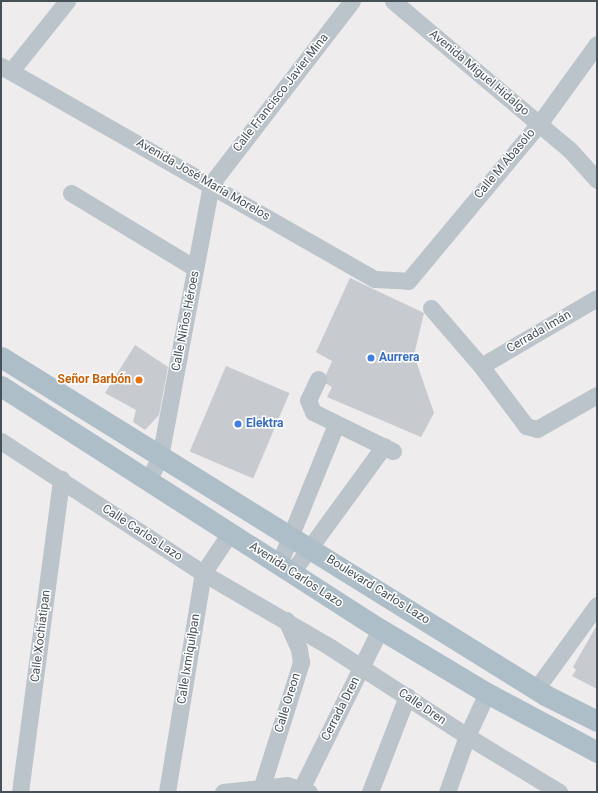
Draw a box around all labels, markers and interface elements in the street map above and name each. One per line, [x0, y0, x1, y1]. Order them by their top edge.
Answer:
street label: Avenida Miguel Hidalgo [426, 27, 532, 119]
street label: Calle Francisco Javier Mina [230, 31, 332, 155]
street label: Calle M Abasolo [472, 126, 538, 202]
street label: Avenida José María Morelos [134, 136, 272, 224]
street label: Calle Niños Héroes [169, 270, 203, 372]
street label: Cerrada Imán [504, 308, 574, 356]
place label: Aurrera [379, 351, 419, 365]
marker: Aurrera [366, 353, 376, 363]
place label: Señor Barbón [58, 373, 131, 387]
marker: Señor Barbón [134, 375, 144, 385]
place label: Elektra [246, 417, 283, 431]
marker: Elektra [233, 419, 243, 429]
street label: Calle Carlos Lazo [99, 502, 185, 564]
street label: Avenida Carlos Lazo [247, 539, 345, 611]
street label: Boulevard Carlos Lazo [324, 552, 432, 628]
street label: Calle Xochiatipan [28, 589, 54, 683]
street label: Calle Ixmiquilpan [175, 613, 203, 705]
street label: Calle Oreon [272, 671, 304, 735]
street label: Cerrada Dren [319, 675, 363, 743]
street label: Calle Dren [395, 686, 449, 728]

